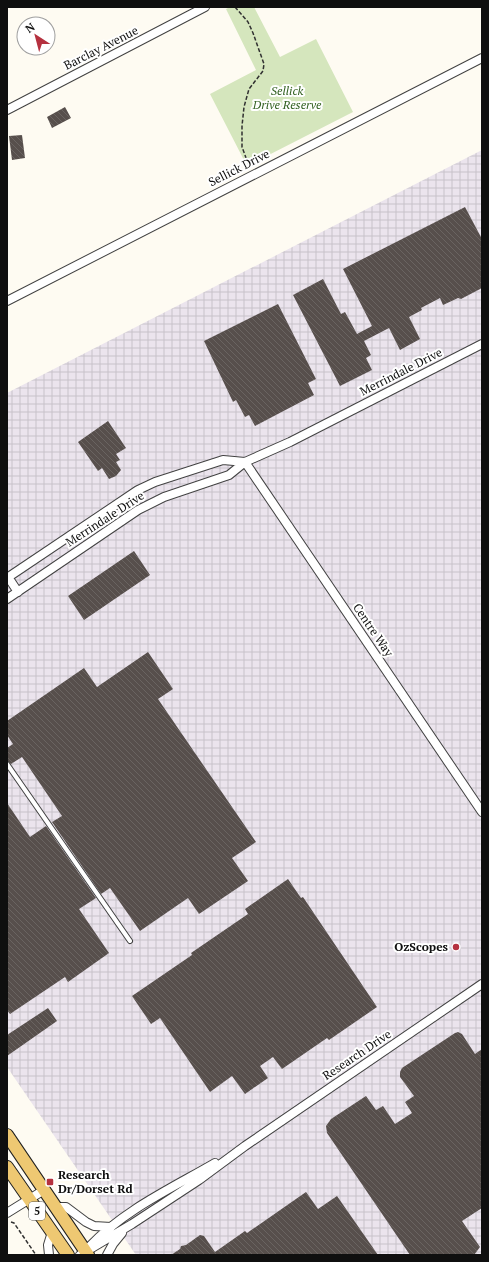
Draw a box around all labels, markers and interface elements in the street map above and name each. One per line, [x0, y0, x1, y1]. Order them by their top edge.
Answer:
north arrow [16, 16, 56, 56]
text: N [23, 19, 38, 36]
street label: Barclay Avenue [61, 22, 140, 73]
park label: Sellick Drive Reserve [252, 83, 322, 112]
street label: Sellick Drive [206, 146, 272, 189]
street label: Merrindale Drive [357, 344, 444, 399]
street label: Merrindale Drive [63, 488, 147, 549]
street label: Centre Way [350, 600, 397, 660]
place label: OzScopes [394, 939, 449, 954]
marker: OzScopes [451, 942, 461, 952]
street label: Research Drive [320, 1026, 394, 1083]
place label: Research Dr/Dorset Rd [58, 1167, 134, 1196]
marker: Research Dr/Dorset Rd [45, 1177, 55, 1187]
road number: 5 [29, 1202, 45, 1220]

